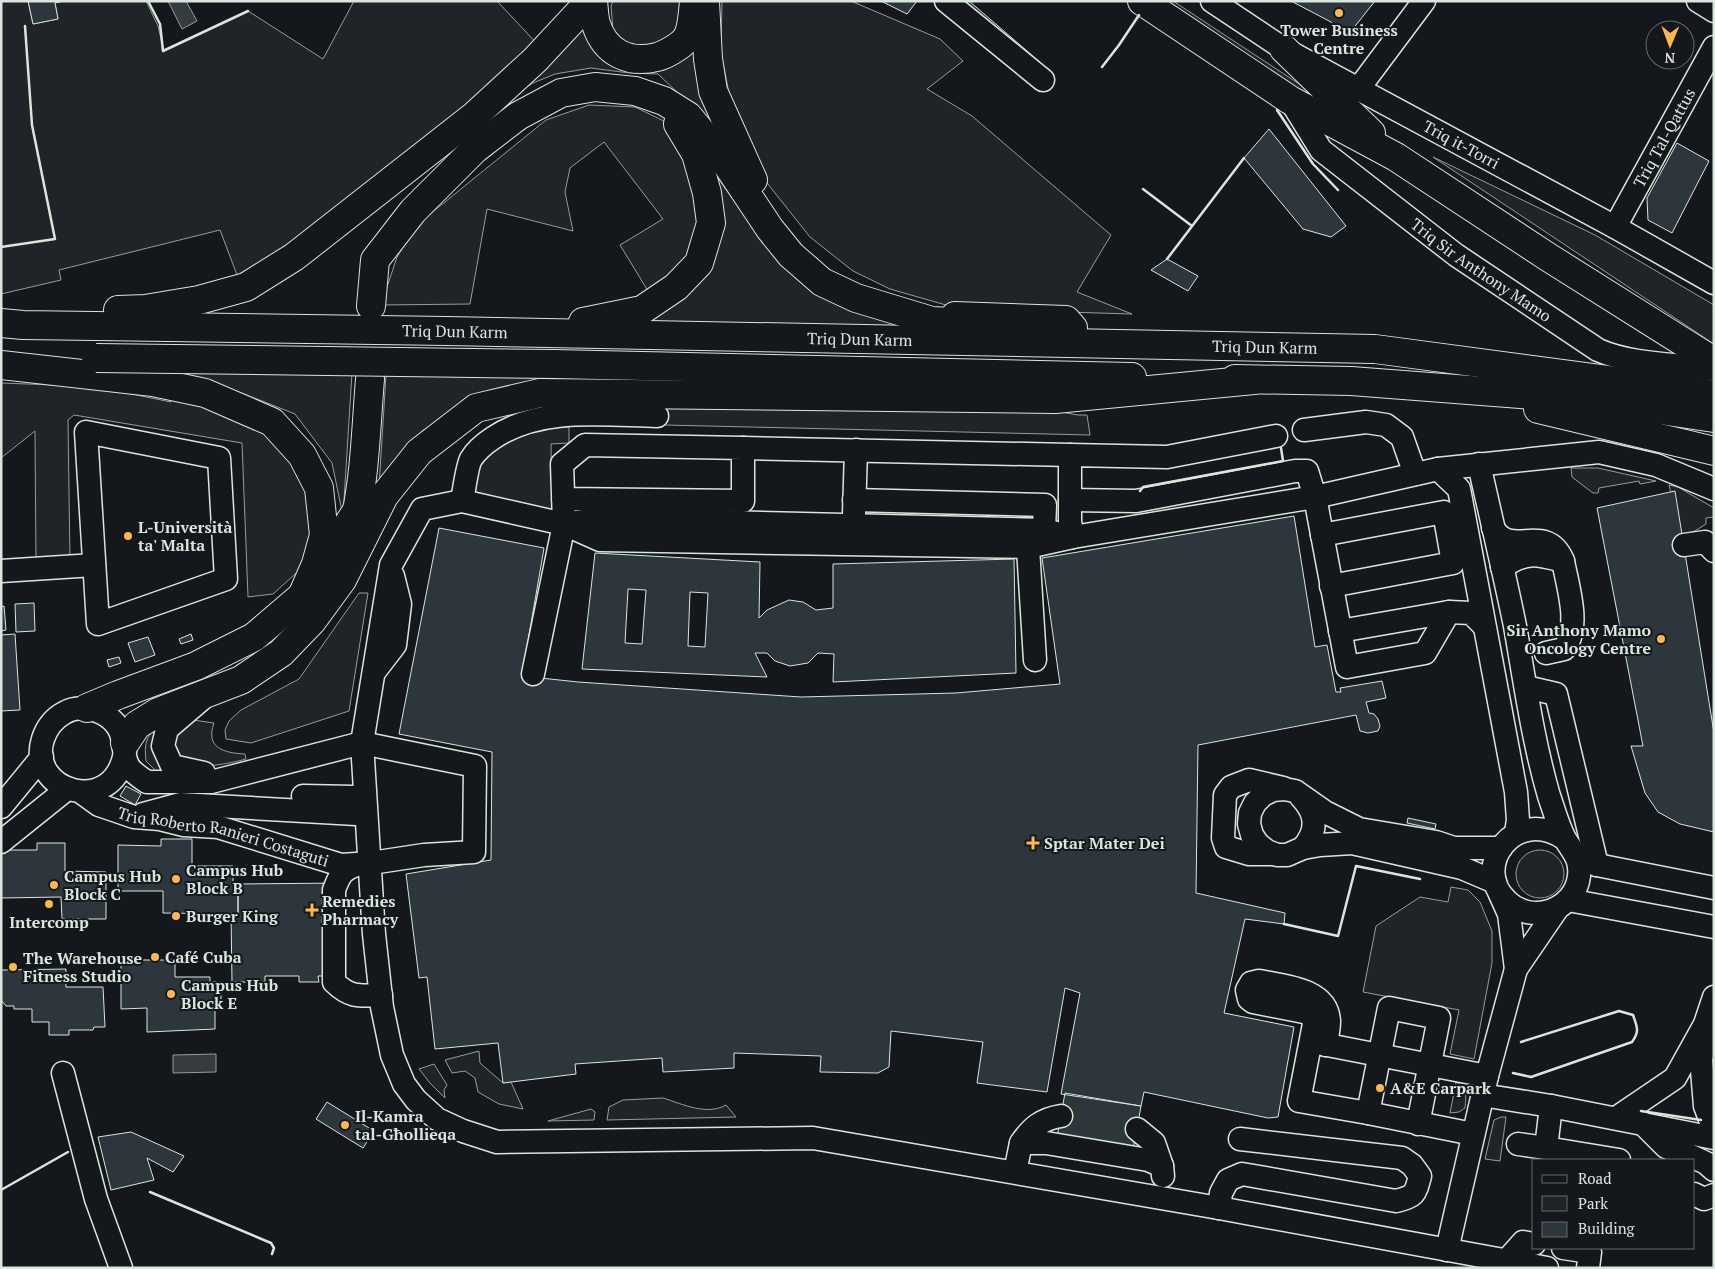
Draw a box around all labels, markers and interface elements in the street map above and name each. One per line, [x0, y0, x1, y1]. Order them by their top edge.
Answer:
marker: Tower Business Centre [1333, 7, 1345, 19]
place label: Tower Business Centre [1280, 19, 1398, 59]
north arrow [1645, 20, 1695, 70]
text: N [1664, 49, 1675, 68]
street label: Triq Tal-Qattus [1628, 84, 1700, 191]
street label: Triq it-Torri [1419, 115, 1504, 174]
street label: Triq Sir Anthony Mamo [1406, 213, 1556, 327]
street label: Triq Dun Karm [402, 319, 508, 343]
street label: Triq Dun Karm [807, 327, 913, 351]
street label: Triq Dun Karm [1212, 335, 1318, 359]
place label: L-Università ta' Malta [138, 516, 232, 556]
marker: L-Università ta' Malta [122, 530, 134, 542]
place label: Sir Anthony Mamo Oncology Centre [1506, 619, 1651, 659]
marker: Sir Anthony Mamo Oncology Centre [1655, 633, 1667, 645]
street label: Triq Roberto Ranieri Costaguti [115, 801, 332, 872]
place label: Sptar Mater Dei [1044, 832, 1165, 854]
marker: Sptar Mater Dei [1026, 836, 1040, 850]
place label: Campus Hub Block B [186, 859, 283, 899]
place label: Campus Hub Block C [64, 865, 161, 905]
marker: Campus Hub Block B [170, 873, 182, 885]
marker: Campus Hub Block C [48, 879, 60, 891]
place label: Remedies Pharmacy [322, 890, 399, 930]
marker: Intercomp [43, 898, 55, 910]
marker: Remedies Pharmacy [306, 904, 318, 916]
place label: Burger King [186, 905, 279, 927]
marker: Burger King [170, 910, 182, 922]
place label: Intercomp [9, 911, 89, 933]
place label: Café Cuba [165, 946, 242, 968]
place label: The Warehouse Fitness Studio [23, 947, 143, 987]
marker: Café Cuba [149, 951, 161, 963]
marker: The Warehouse Fitness Studio [7, 961, 19, 973]
place label: Campus Hub Block E [181, 974, 278, 1014]
marker: Campus Hub Block E [165, 988, 177, 1000]
place label: A&E Carpark [1390, 1077, 1492, 1099]
marker: A&E Carpark [1374, 1082, 1386, 1094]
place label: Il-Kamra tal-Għollieqa [355, 1105, 456, 1145]
marker: Il-Kamra tal-Għollieqa [339, 1119, 351, 1131]
legend [1532, 1159, 1695, 1249]
text: Road [1578, 1168, 1611, 1188]
text: Park [1578, 1193, 1608, 1213]
text: Building [1578, 1218, 1636, 1238]

